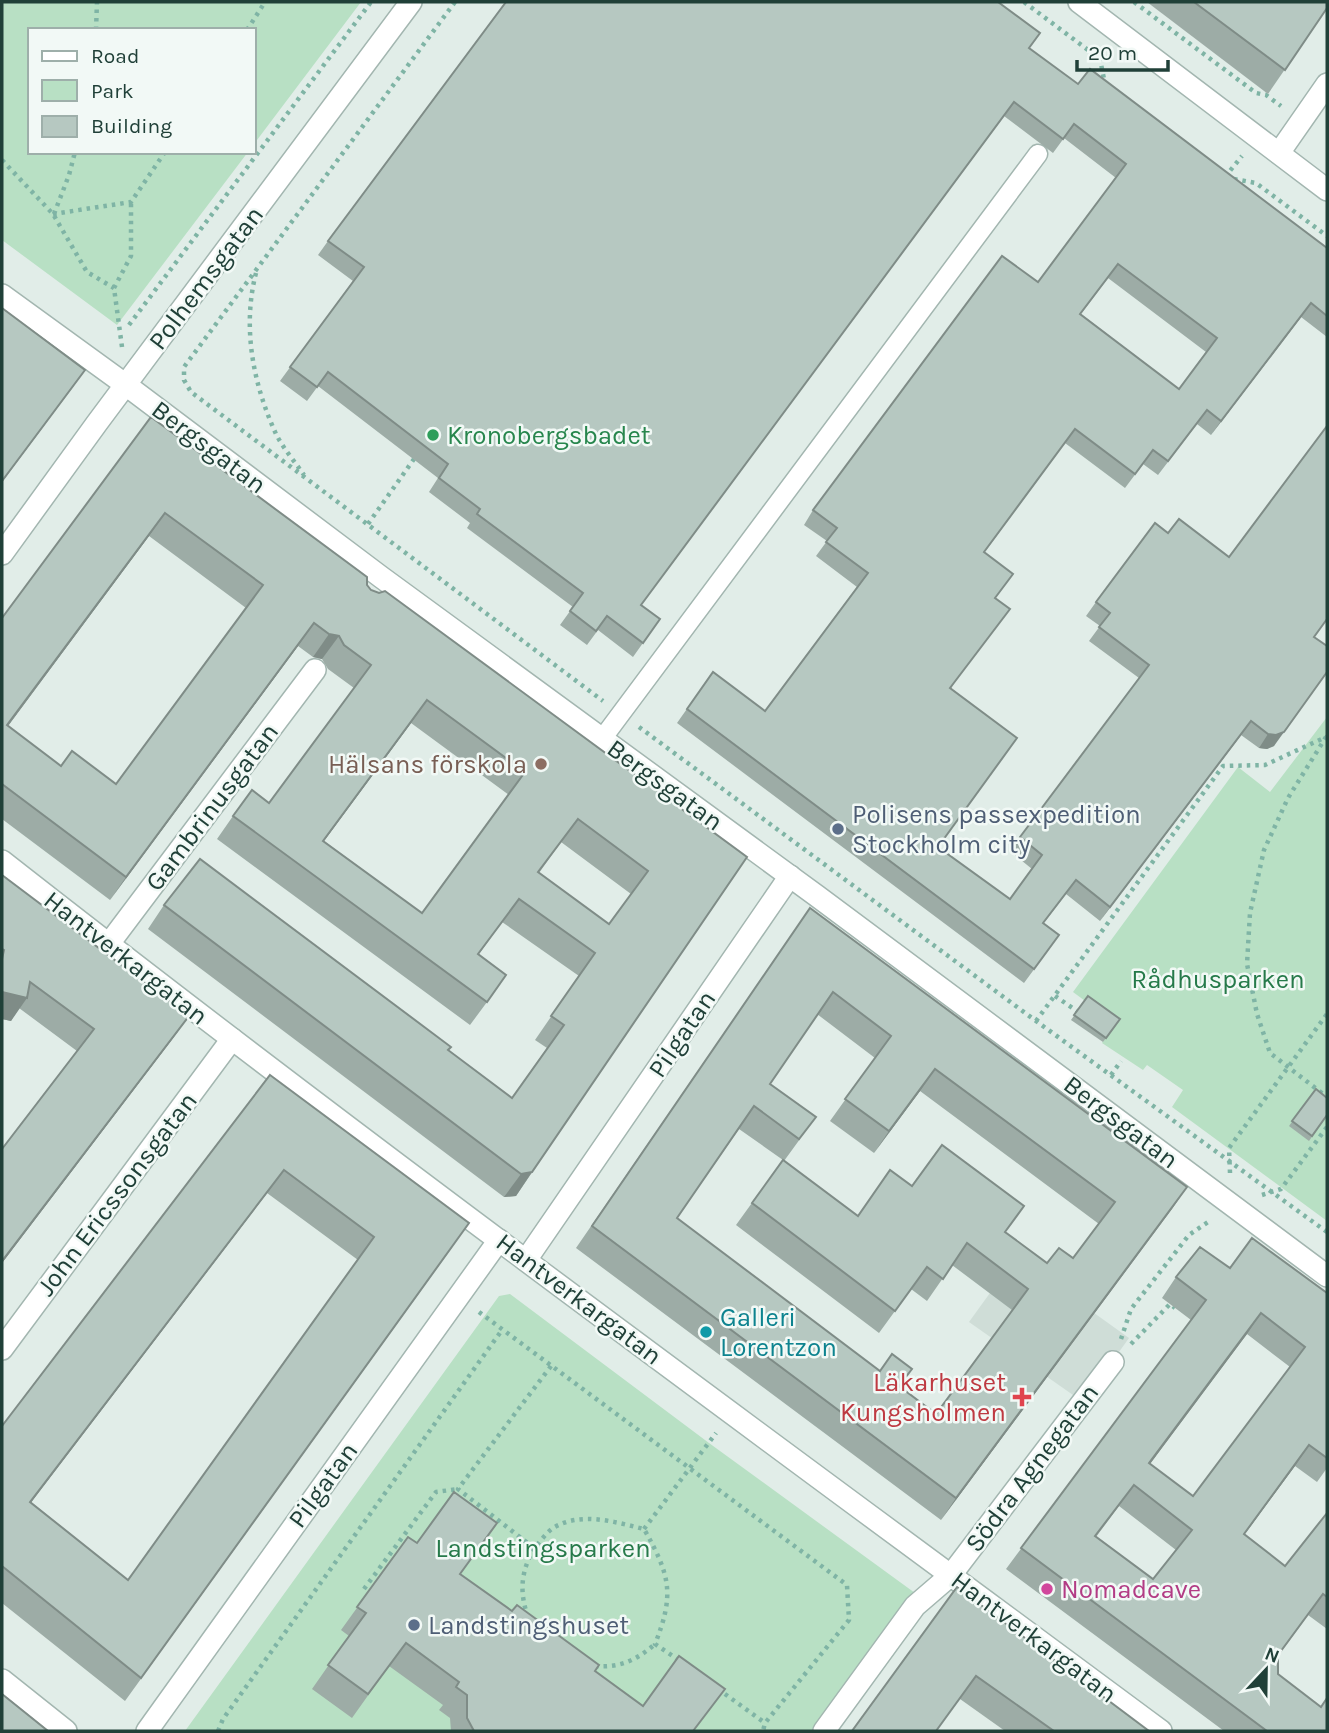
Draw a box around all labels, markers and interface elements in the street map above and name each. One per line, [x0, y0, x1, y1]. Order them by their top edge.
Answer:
legend [28, 28, 256, 154]
scale bar [1077, 28, 1168, 72]
text: 20 m [1088, 41, 1137, 65]
text: Road [91, 44, 139, 68]
text: Park [91, 79, 134, 103]
text: Building [91, 114, 172, 138]
street label: Polhemsgatan [142, 200, 270, 356]
street label: Bergsgatan [146, 394, 272, 500]
place label: Kronobergsbadet [447, 420, 651, 451]
marker: Kronobergsbadet [425, 427, 441, 443]
street label: Gambrinusgatan [139, 717, 285, 897]
street label: Bergsgatan [601, 733, 729, 837]
place label: Hälsans förskola [328, 749, 527, 780]
marker: Hälsans förskola [533, 756, 549, 772]
place label: Polisens passexpedition Stockholm city [852, 799, 1141, 860]
marker: Polisens passexpedition Stockholm city [830, 821, 846, 837]
street label: Hantverkargatan [38, 884, 214, 1032]
park label: Rådhusparken [1131, 964, 1305, 995]
street label: Pilgatan [642, 985, 722, 1083]
street label: Bergsgatan [1058, 1069, 1184, 1175]
street label: John Ericssonsgatan [30, 1086, 204, 1302]
street label: Hantverkargatan [490, 1227, 668, 1371]
place label: Galleri Lorentzon [720, 1302, 837, 1363]
marker: Galleri Lorentzon [698, 1324, 714, 1340]
place label: Läkarhuset Kungsholmen [840, 1367, 1006, 1428]
street label: Södra Agnegatan [959, 1378, 1105, 1558]
marker: Läkarhuset Kungsholmen [1012, 1387, 1032, 1407]
street label: Pilgatan [282, 1436, 364, 1534]
park label: Landstingsparken [435, 1533, 651, 1564]
street label: Hantverkargatan [945, 1565, 1123, 1709]
place label: Nomadcave [1061, 1574, 1201, 1605]
marker: Nomadcave [1039, 1581, 1055, 1597]
place label: Landstingshuset [428, 1610, 629, 1641]
marker: Landstingshuset [406, 1617, 422, 1633]
north arrow [1231, 1635, 1301, 1705]
text: N [1262, 1642, 1282, 1668]

